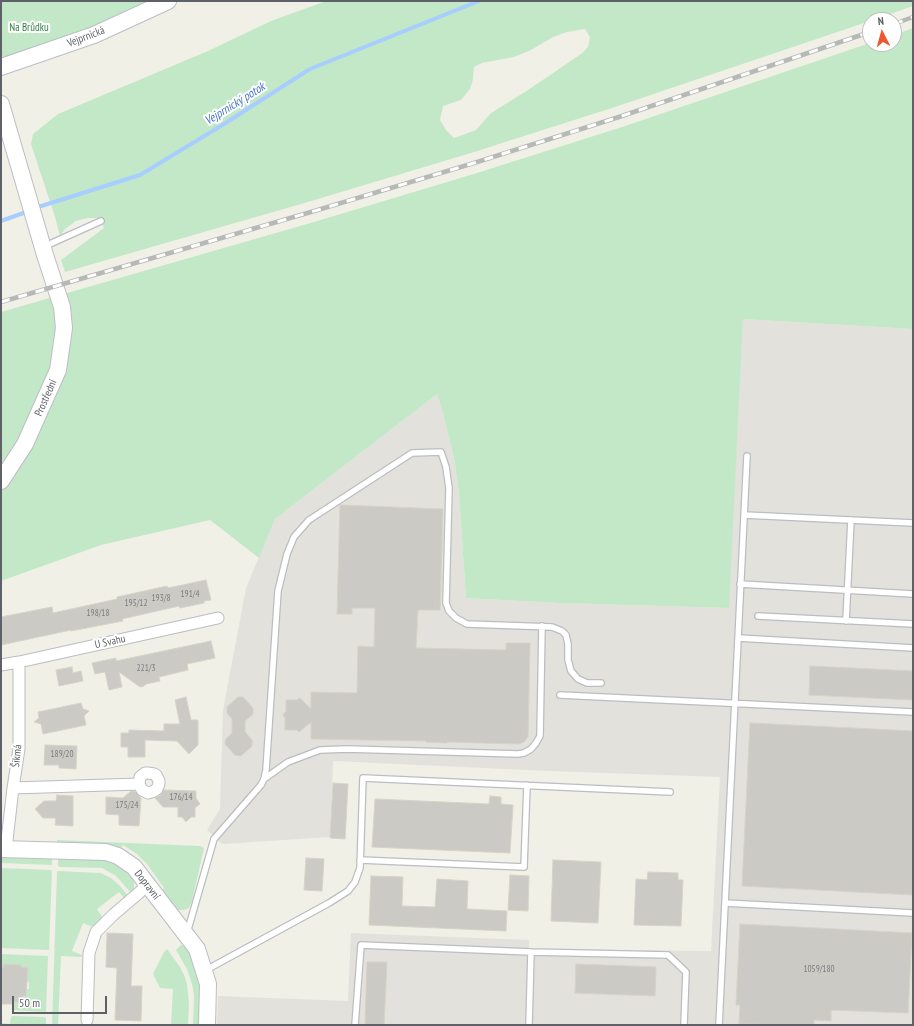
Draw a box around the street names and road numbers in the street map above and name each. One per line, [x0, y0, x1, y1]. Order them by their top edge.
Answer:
street label: Vejprnická [65, 24, 107, 50]
street label: Prostřední [32, 378, 60, 418]
street label: U Svahu [93, 632, 127, 652]
street label: Šikmá [9, 744, 25, 768]
street label: Dopravní [131, 867, 163, 903]

